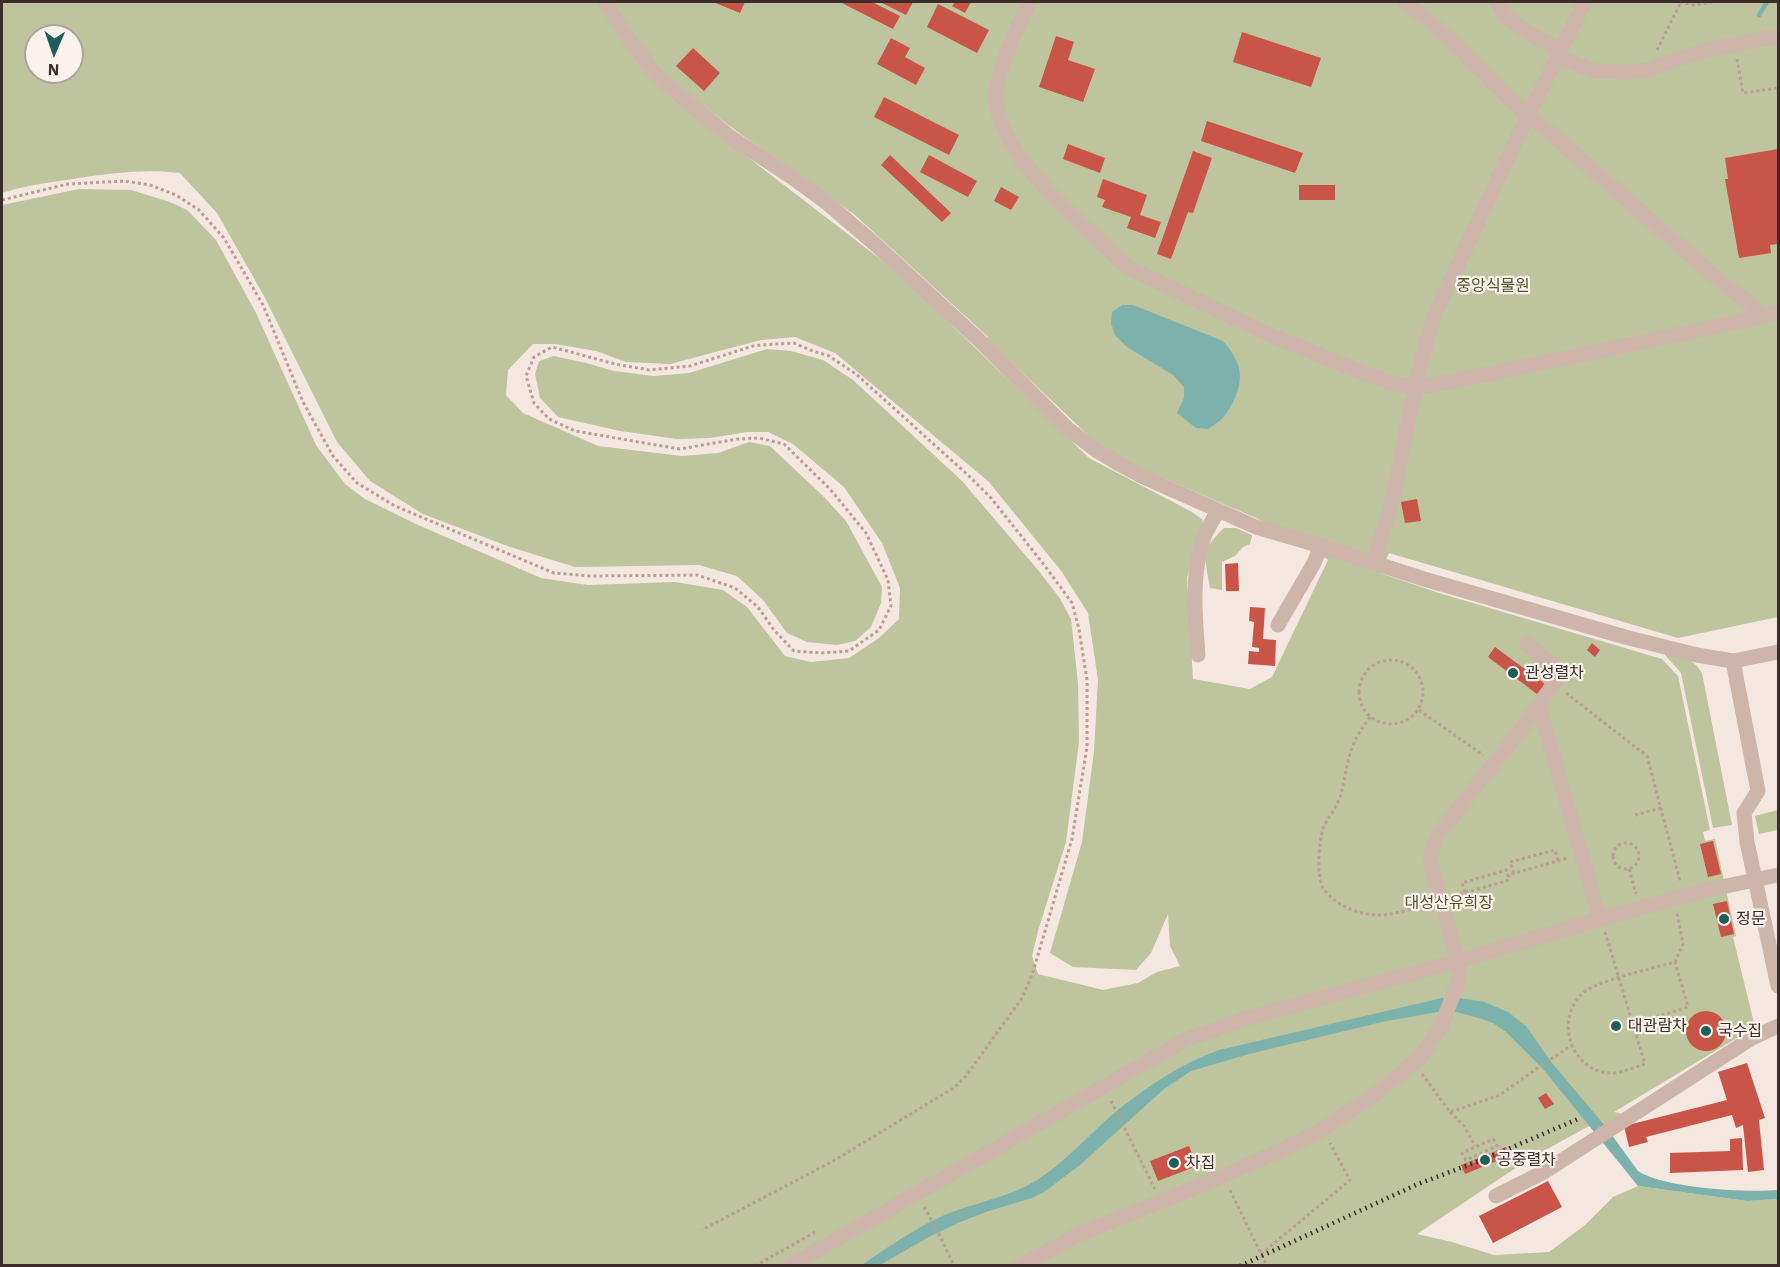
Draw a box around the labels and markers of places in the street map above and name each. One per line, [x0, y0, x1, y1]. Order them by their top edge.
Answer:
place label: 관성렬차 [1525, 663, 1584, 683]
marker: 관성렬차 [1506, 666, 1520, 680]
place label: 정문 [1736, 909, 1765, 929]
marker: 정문 [1717, 912, 1731, 926]
place label: 대관람차 [1628, 1016, 1687, 1036]
marker: 대관람차 [1609, 1019, 1623, 1033]
place label: 국수집 [1718, 1021, 1762, 1041]
marker: 국수집 [1699, 1024, 1713, 1038]
place label: 공중렬차 [1497, 1150, 1556, 1170]
place label: 차집 [1186, 1153, 1215, 1173]
marker: 공중렬차 [1478, 1153, 1492, 1167]
marker: 차집 [1167, 1156, 1181, 1170]

